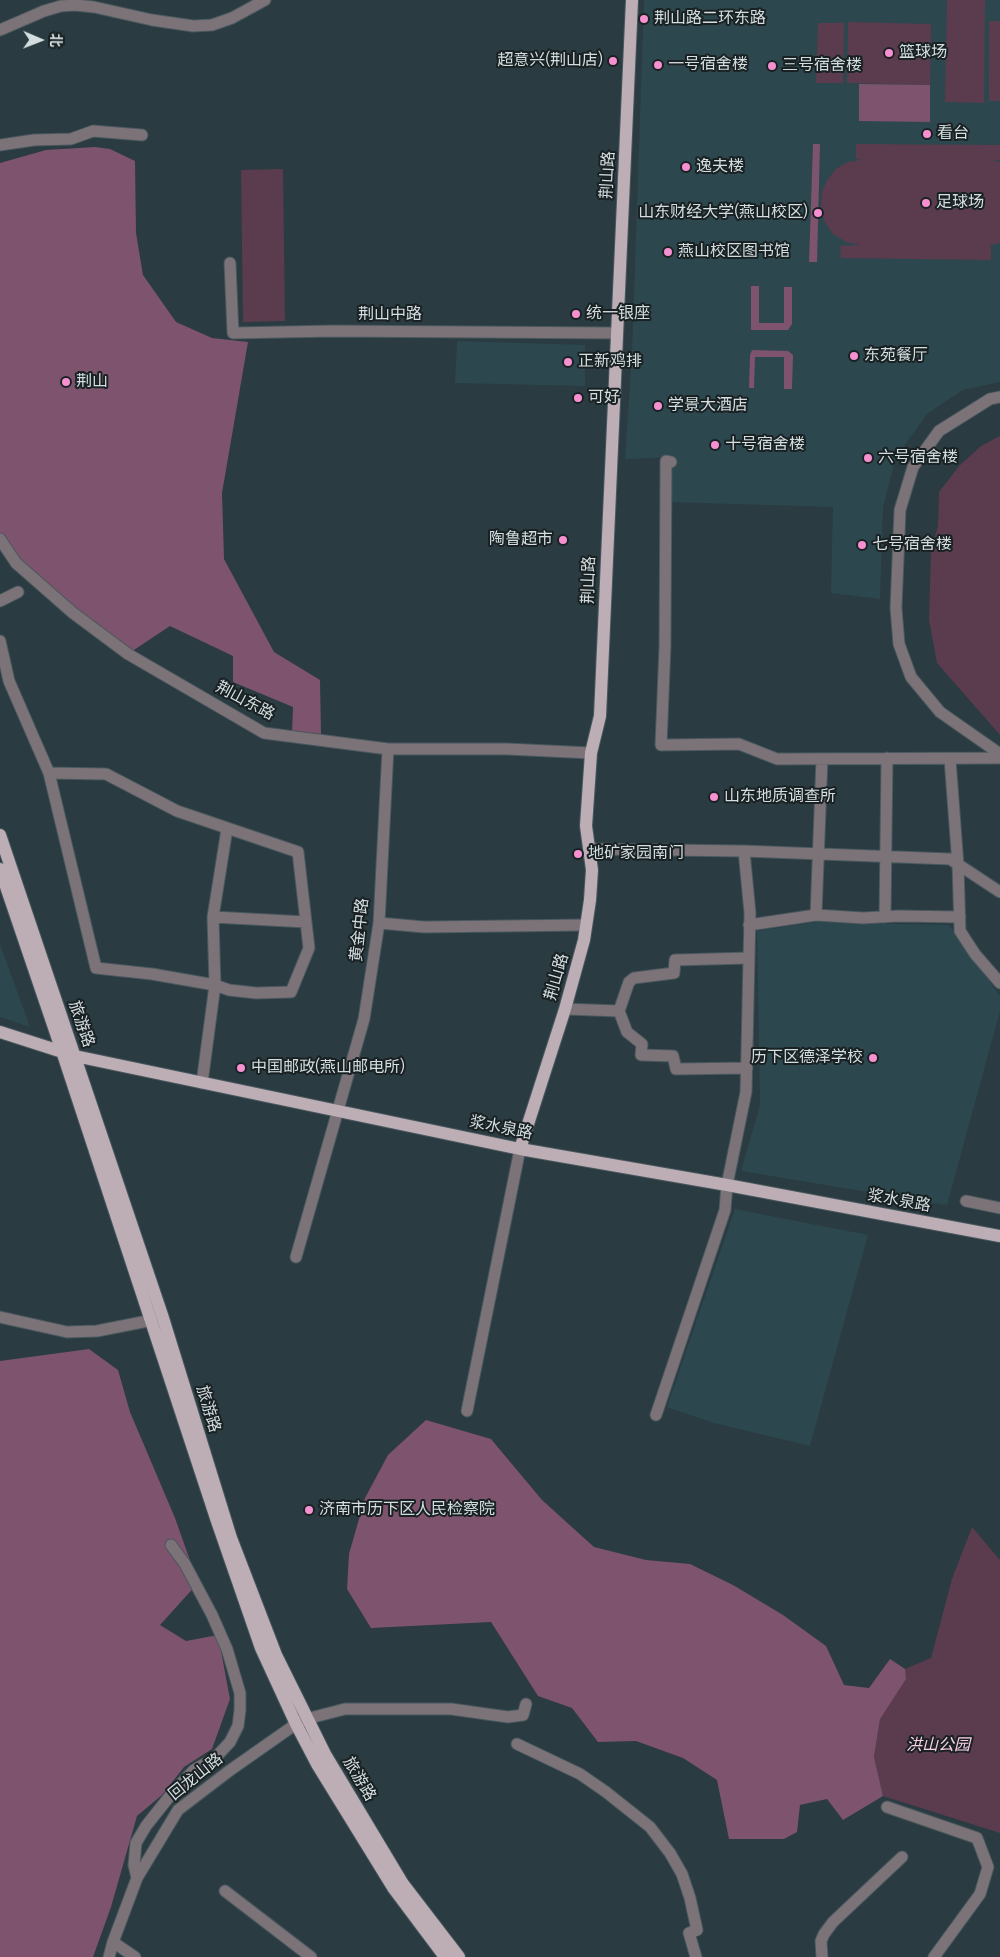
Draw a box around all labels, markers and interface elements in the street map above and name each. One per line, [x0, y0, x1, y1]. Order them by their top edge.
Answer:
place label: 荆山路二环东路 [654, 9, 766, 29]
marker: 荆山路二环东路 [638, 13, 650, 25]
north arrow [15, 15, 65, 65]
text: 北 [47, 33, 64, 47]
place label: 篮球场 [899, 43, 947, 63]
marker: 篮球场 [883, 47, 895, 59]
place label: 超意兴(荆山店) [497, 51, 603, 71]
marker: 超意兴(荆山店) [607, 55, 619, 67]
place label: 一号宿舍楼 [668, 55, 748, 75]
place label: 三号宿舍楼 [782, 56, 862, 76]
marker: 一号宿舍楼 [652, 59, 664, 71]
marker: 三号宿舍楼 [766, 60, 778, 72]
place label: 看台 [937, 124, 969, 144]
marker: 看台 [921, 128, 933, 140]
street label: 荆山路 [597, 151, 619, 199]
place label: 逸夫楼 [696, 157, 744, 177]
marker: 逸夫楼 [680, 161, 692, 173]
place label: 足球场 [936, 193, 984, 213]
marker: 足球场 [920, 197, 932, 209]
place label: 山东财经大学(燕山校区) [638, 203, 808, 223]
marker: 山东财经大学(燕山校区) [812, 207, 824, 219]
place label: 燕山校区图书馆 [678, 242, 790, 262]
marker: 燕山校区图书馆 [662, 246, 674, 258]
place label: 统一银座 [586, 304, 650, 324]
street label: 荆山中路 [358, 305, 422, 325]
marker: 统一银座 [570, 308, 582, 320]
place label: 东苑餐厅 [864, 346, 928, 366]
marker: 东苑餐厅 [848, 350, 860, 362]
place label: 正新鸡排 [578, 352, 642, 372]
marker: 正新鸡排 [562, 356, 574, 368]
place label: 荆山 [76, 372, 108, 392]
marker: 荆山 [60, 376, 72, 388]
place label: 可好 [588, 388, 620, 408]
marker: 可好 [572, 392, 584, 404]
place label: 学景大酒店 [668, 396, 748, 416]
marker: 学景大酒店 [652, 400, 664, 412]
place label: 十号宿舍楼 [725, 435, 805, 455]
marker: 十号宿舍楼 [709, 439, 721, 451]
place label: 六号宿舍楼 [878, 448, 958, 468]
marker: 六号宿舍楼 [862, 452, 874, 464]
place label: 陶鲁超市 [489, 530, 553, 550]
marker: 陶鲁超市 [557, 534, 569, 546]
place label: 七号宿舍楼 [872, 535, 952, 555]
marker: 七号宿舍楼 [856, 539, 868, 551]
street label: 荆山路 [579, 556, 599, 604]
street label: 荆山东路 [212, 678, 278, 724]
place label: 山东地质调查所 [724, 787, 836, 807]
marker: 山东地质调查所 [708, 791, 720, 803]
place label: 地矿家园南门 [588, 844, 684, 864]
marker: 地矿家园南门 [572, 848, 584, 860]
street label: 黄金中路 [347, 897, 373, 963]
street label: 荆山路 [541, 951, 573, 1003]
street label: 旅游路 [64, 998, 98, 1050]
place label: 历下区德泽学校 [751, 1048, 863, 1068]
marker: 历下区德泽学校 [867, 1052, 879, 1064]
place label: 中国邮政(燕山邮电所) [251, 1058, 405, 1078]
marker: 中国邮政(燕山邮电所) [235, 1062, 247, 1074]
street label: 浆水泉路 [468, 1112, 534, 1144]
street label: 浆水泉路 [866, 1186, 932, 1216]
street label: 旅游路 [192, 1383, 224, 1435]
place label: 济南市历下区人民检察院 [319, 1500, 495, 1520]
marker: 济南市历下区人民检察院 [303, 1504, 315, 1516]
park label: 洪山公园 [906, 1736, 970, 1756]
street label: 回龙山路 [165, 1749, 227, 1805]
street label: 旅游路 [338, 1753, 380, 1805]

